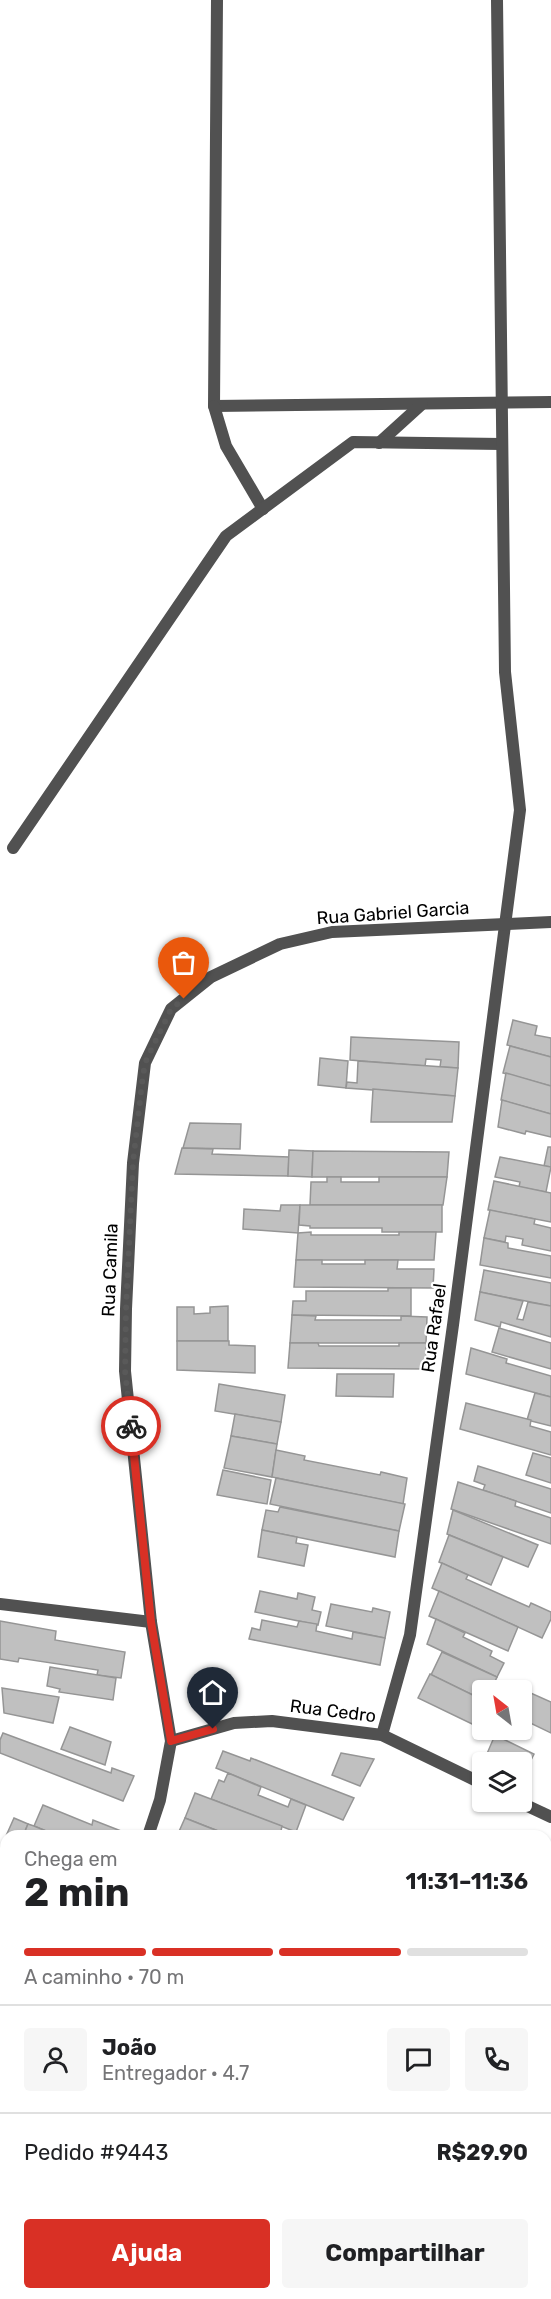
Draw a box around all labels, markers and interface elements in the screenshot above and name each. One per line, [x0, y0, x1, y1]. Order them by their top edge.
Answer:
street label: Rua Gabriel Garcia [316, 897, 470, 929]
pin [158, 937, 209, 999]
icon: bag [167, 946, 200, 979]
street label: Rua Camila [97, 1223, 123, 1317]
street label: Rua Rafael [417, 1282, 451, 1374]
courier [101, 1396, 161, 1456]
icon: bike [115, 1410, 148, 1443]
pin [187, 1667, 238, 1729]
icon: home [196, 1676, 229, 1709]
north arrow [472, 1680, 532, 1740]
map controls [472, 1680, 532, 1812]
street label: Rua Cedro [289, 1695, 377, 1727]
button: layers [472, 1752, 532, 1812]
text: Chega em [24, 1847, 118, 1871]
text: 11:31–11:36 [406, 1868, 528, 1895]
text: 2 min [24, 1870, 130, 1916]
text: A caminho · 70 m [24, 1965, 184, 1989]
button: person [24, 2028, 87, 2091]
button: chat [387, 2028, 450, 2091]
button: phone [465, 2028, 528, 2091]
text: João [102, 2034, 157, 2061]
text: Entregador · 4.7 [102, 2061, 249, 2085]
text: Pedido #9443 [24, 2139, 168, 2166]
text: R$29.90 [436, 2139, 528, 2166]
button: Ajuda [24, 2219, 270, 2288]
button: Compartilhar [282, 2219, 528, 2288]

